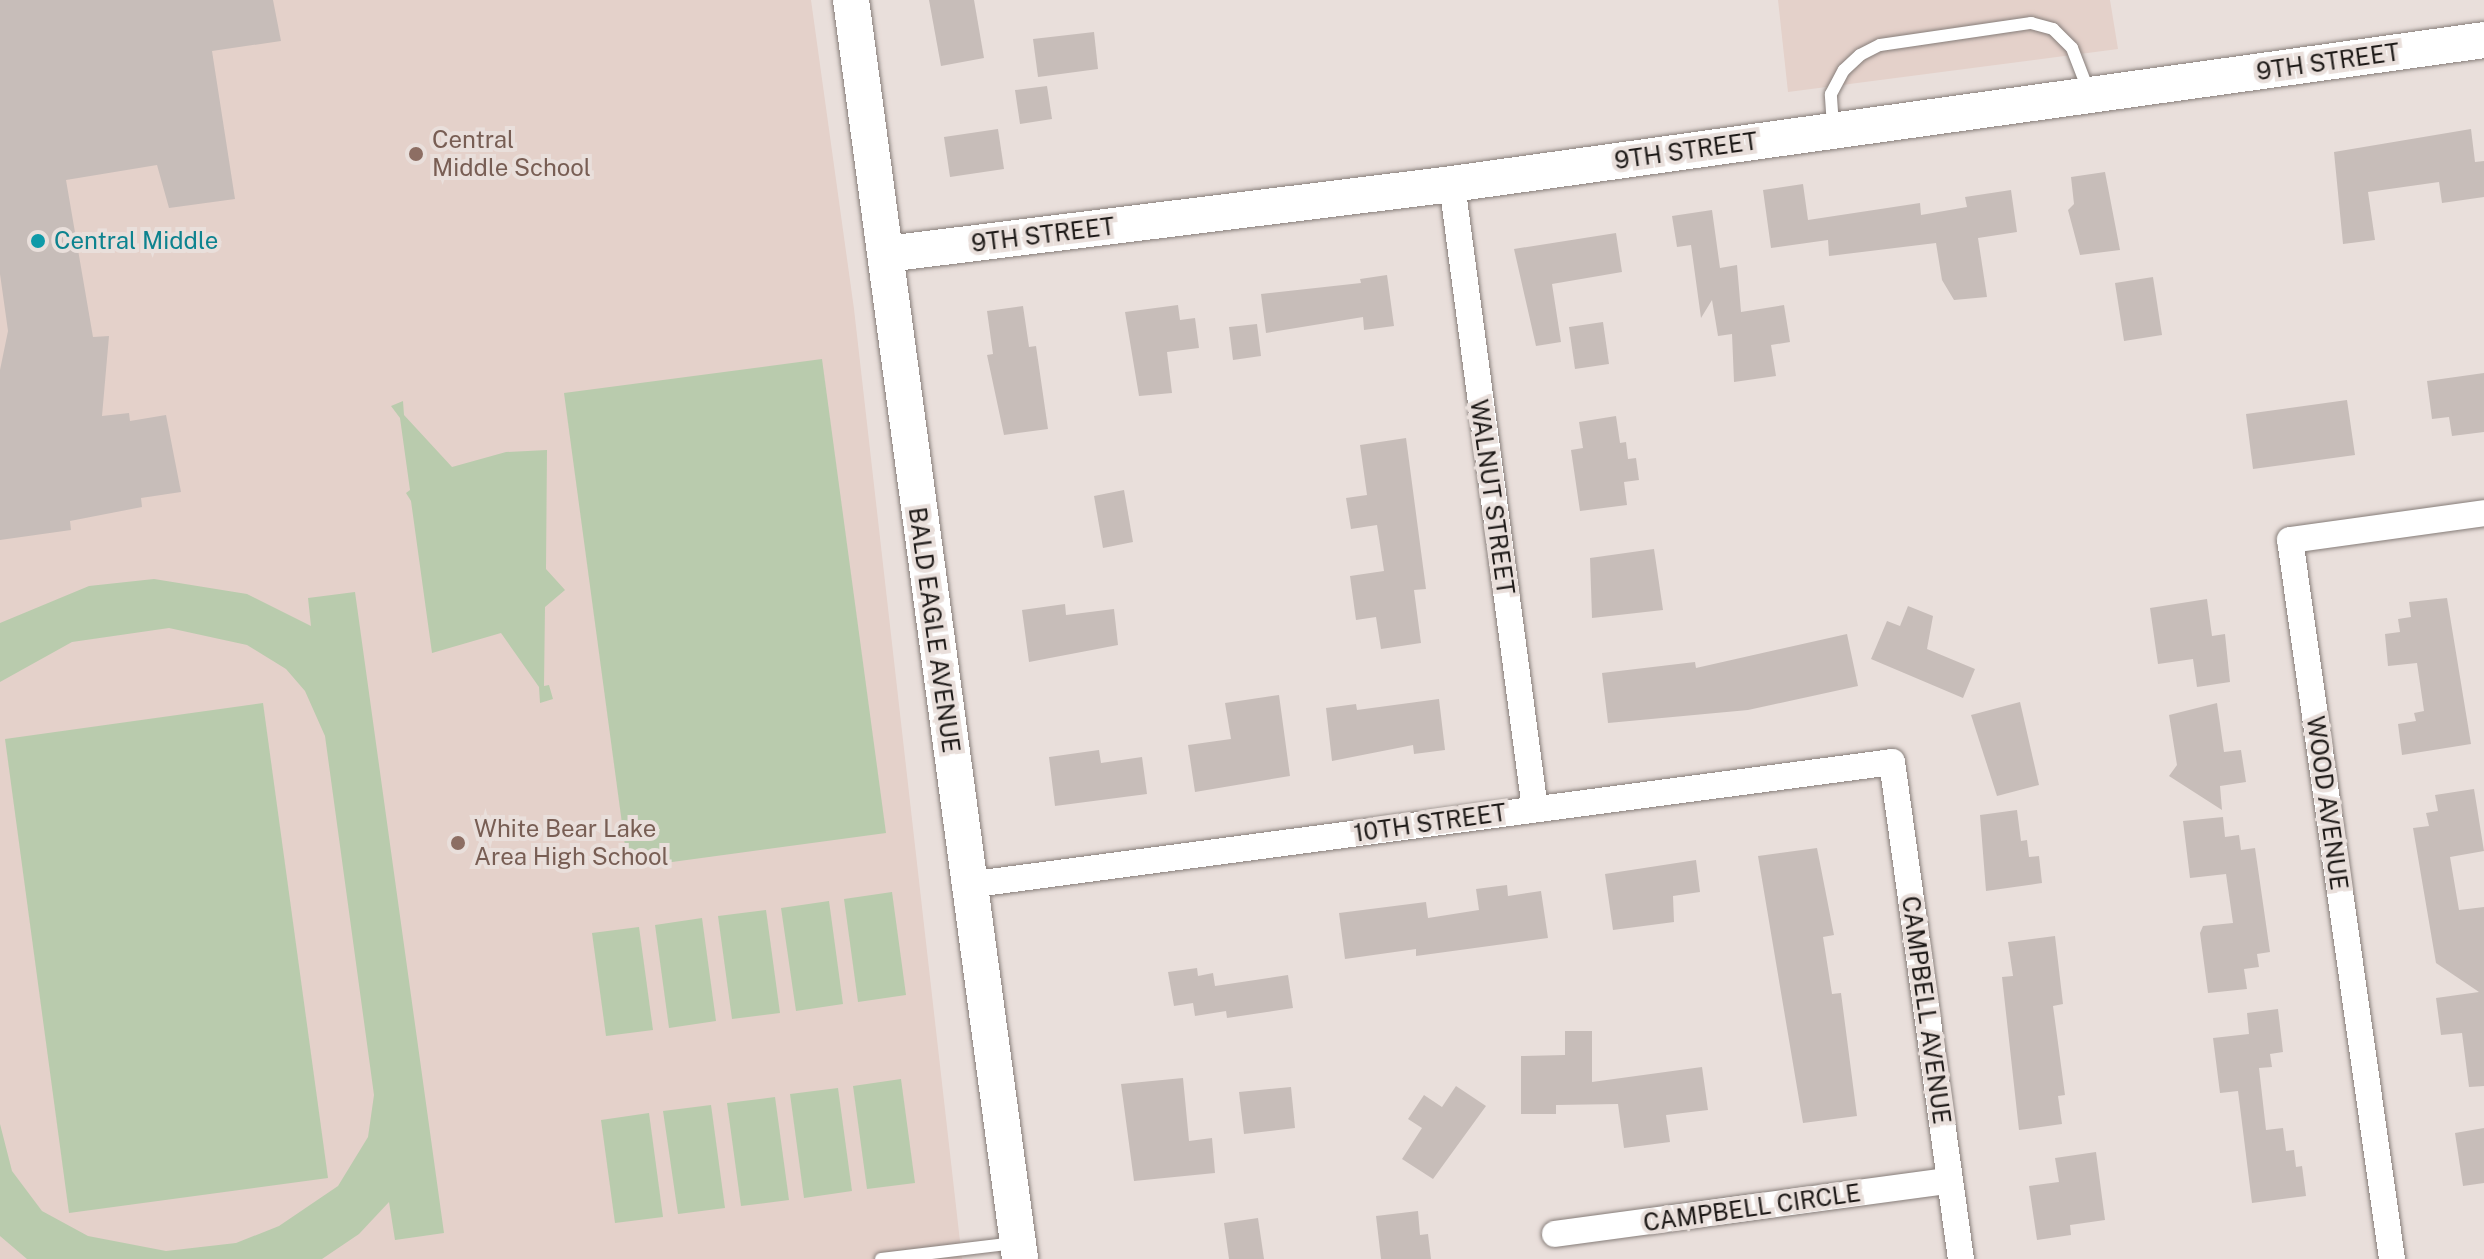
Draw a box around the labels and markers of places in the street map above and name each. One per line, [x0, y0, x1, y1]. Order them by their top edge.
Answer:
place label: Central Middle School [432, 126, 591, 182]
marker: Central Middle School [407, 145, 425, 163]
place label: Central Middle [54, 227, 218, 255]
marker: Central Middle [29, 232, 47, 250]
place label: White Bear Lake Area High School [474, 815, 669, 871]
marker: White Bear Lake Area High School [449, 834, 467, 852]

